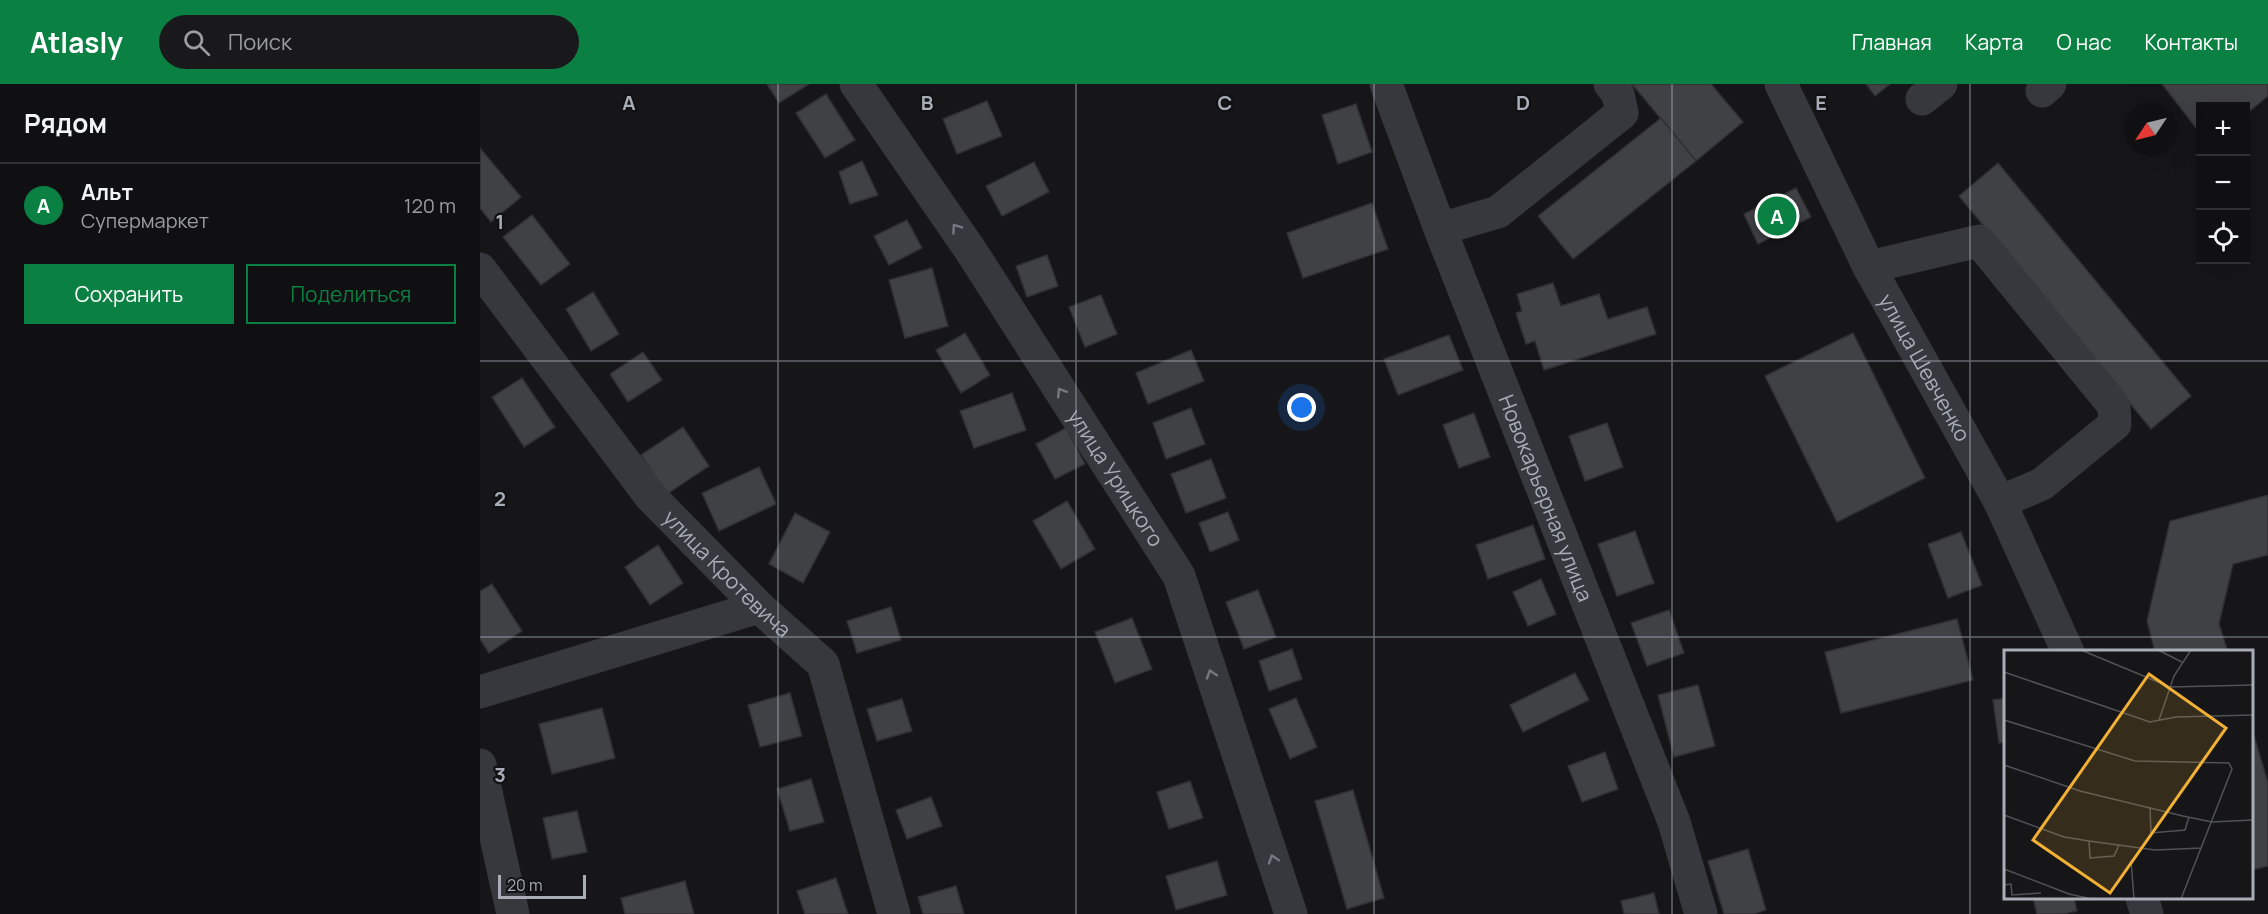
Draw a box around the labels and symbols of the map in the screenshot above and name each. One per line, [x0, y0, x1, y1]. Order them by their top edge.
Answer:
text: A [622, 89, 636, 116]
text: B [921, 89, 934, 116]
text: C [1218, 89, 1232, 116]
text: D [1516, 89, 1530, 116]
text: E [1815, 89, 1827, 116]
north arrow [2124, 102, 2178, 156]
pin: A [1758, 194, 1796, 238]
text: 1 [496, 208, 504, 235]
one-way arrow [952, 224, 963, 235]
street label: улица Шевченко [1873, 289, 1977, 446]
one-way arrow [1057, 388, 1069, 398]
street label: Новокарьерная улица [1493, 391, 1600, 606]
your location [1287, 393, 1316, 422]
street label: улица Урицкого [1062, 404, 1170, 552]
text: 2 [494, 485, 506, 512]
street label: улица Кротевича [657, 504, 797, 643]
inset map [2004, 650, 2253, 899]
one-way arrow [1206, 669, 1218, 679]
text: 3 [494, 761, 506, 788]
one-way arrow [1267, 854, 1280, 864]
scale bar [498, 872, 586, 900]

